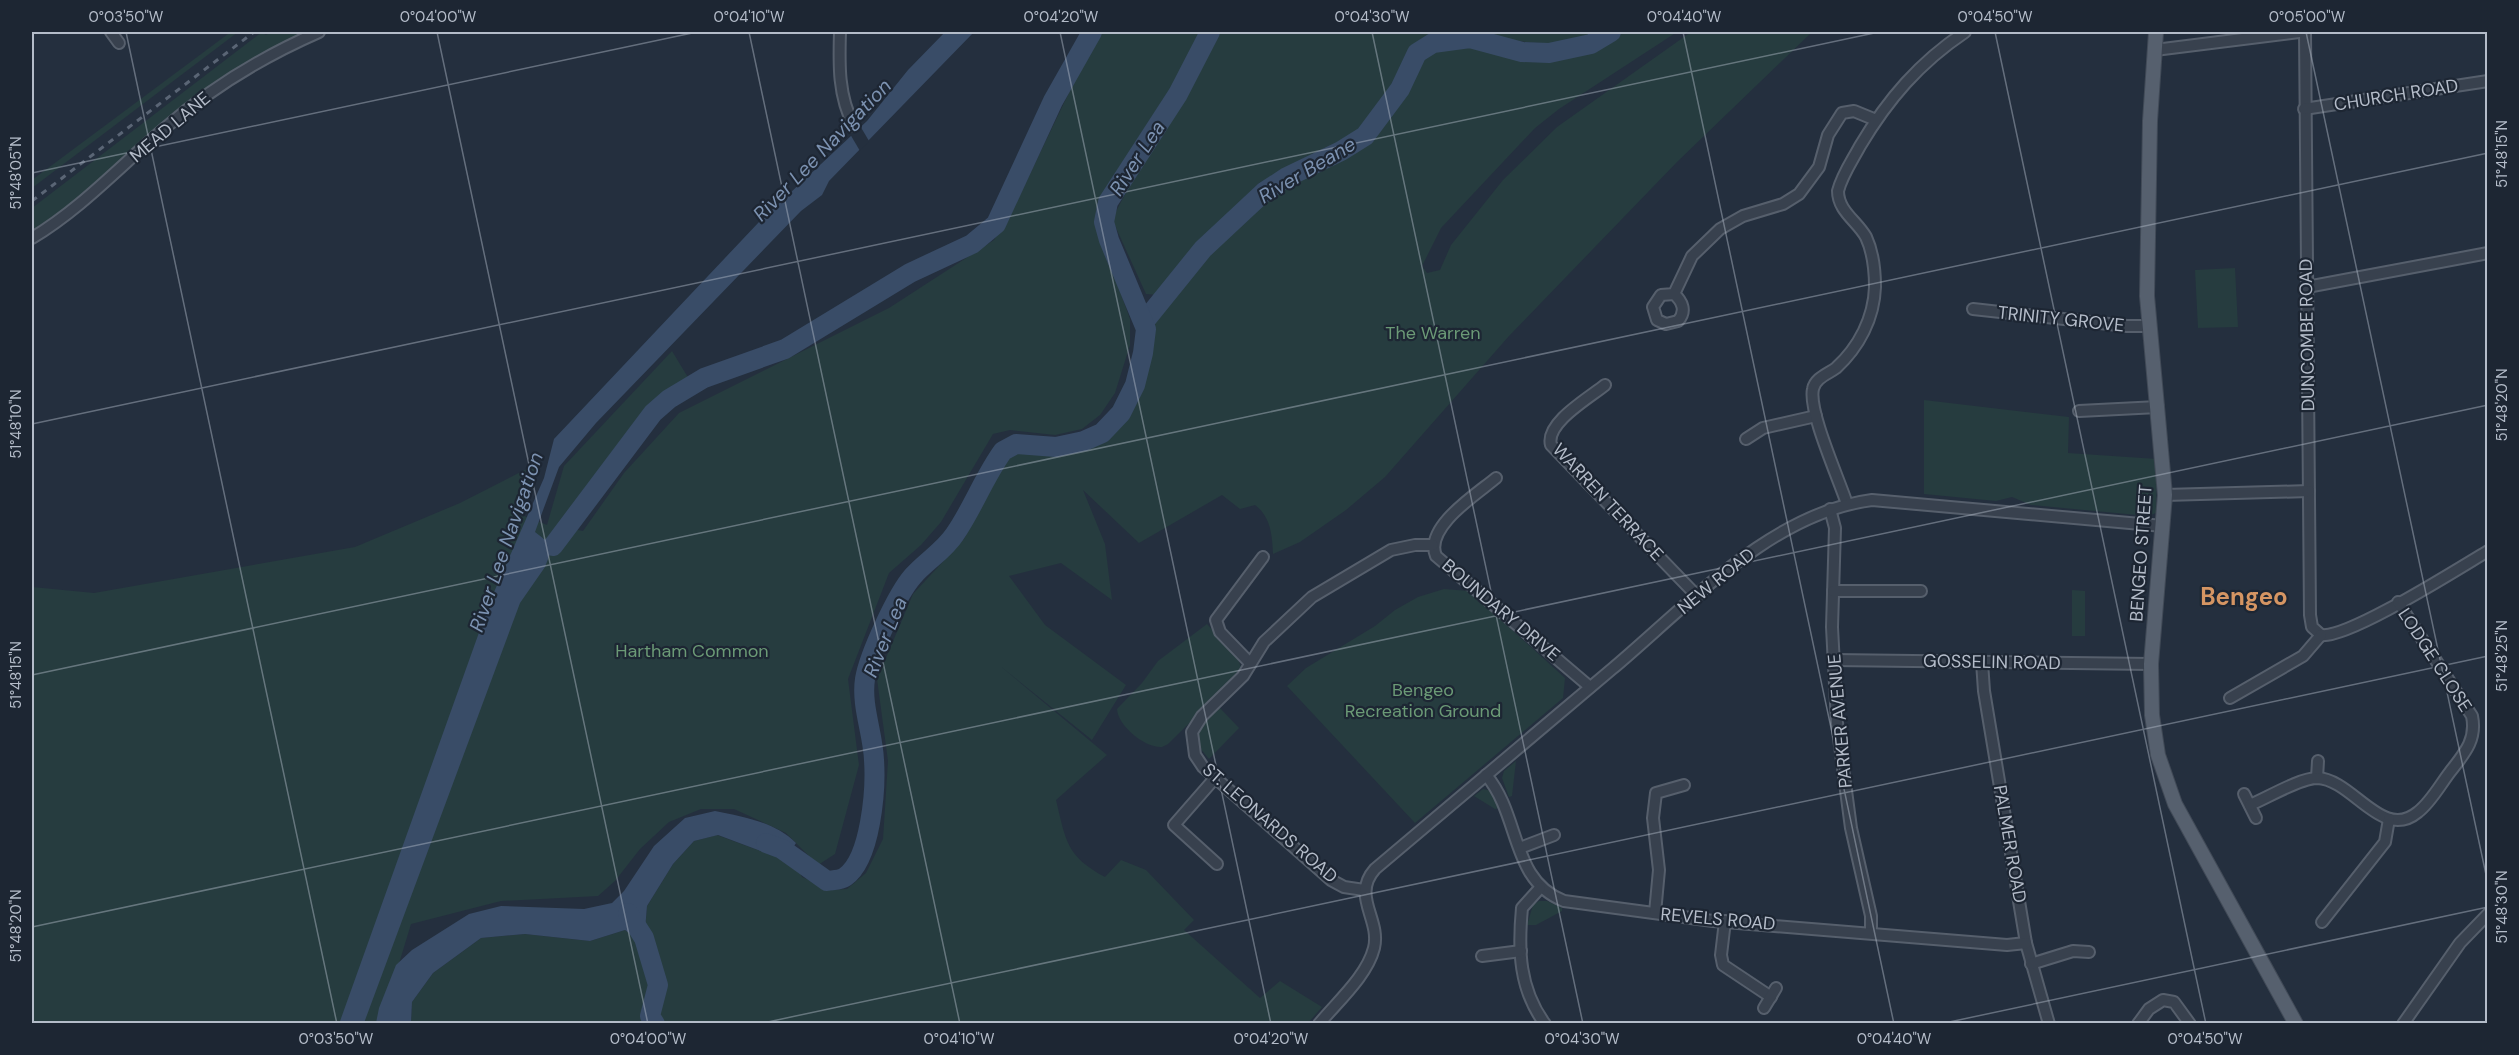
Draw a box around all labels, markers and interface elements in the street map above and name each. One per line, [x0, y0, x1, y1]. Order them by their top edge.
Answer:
text: 0°03'50"W [89, 7, 164, 27]
text: 0°04'00"W [400, 7, 477, 27]
text: 0°04'10"W [714, 7, 785, 27]
text: 0°04'20"W [1024, 7, 1099, 27]
text: 0°04'30"W [1334, 7, 1410, 27]
text: 0°04'40"W [1647, 7, 1722, 27]
text: 0°04'50"W [1957, 7, 2033, 27]
text: 0°05'00"W [2269, 7, 2346, 27]
water label: River Lee Navigation [747, 73, 897, 227]
street label: CHURCH ROAD [2332, 73, 2460, 117]
street label: MEAD LANE [125, 86, 215, 168]
water label: River Lea [1103, 116, 1171, 200]
text: 51°48'15"N [2492, 120, 2512, 188]
water label: River Beane [1254, 131, 1360, 209]
text: 51°48'05"N [6, 136, 26, 210]
street label: DUNCOMBE ROAD [2294, 259, 2320, 411]
street label: TRINITY GROVE [1997, 300, 2125, 338]
park label: The Warren [1385, 321, 1481, 345]
text: 51°48'20"N [2492, 368, 2512, 442]
text: 51°48'10"N [6, 389, 26, 459]
street label: WARREN TERRACE [1547, 438, 1669, 566]
water label: River Lee Navigation [463, 449, 549, 635]
street label: BENGEO STREET [2124, 484, 2158, 622]
street label: NEW ROAD [1672, 542, 1760, 620]
street label: BOUNDARY DRIVE [1437, 553, 1565, 667]
district label: Bengeo [2200, 581, 2288, 612]
water label: River Lea [857, 593, 913, 681]
street label: LODGE CLOSE [2393, 604, 2477, 716]
text: 51°48'25"N [2492, 620, 2512, 692]
park label: Hartham Common [615, 639, 769, 663]
text: 51°48'15"N [6, 641, 26, 709]
street label: GOSSELIN ROAD [1923, 649, 2061, 675]
street label: PARKER AVENUE [1822, 653, 1858, 789]
park label: Bengeo Recreation Ground [1345, 678, 1501, 723]
street label: ST. LEONARDS ROAD [1197, 758, 1343, 888]
street label: PALMER ROAD [1988, 783, 2032, 905]
text: 51°48'30"N [2492, 870, 2512, 944]
text: 51°48'20"N [6, 889, 26, 963]
street label: REVELS ROAD [1660, 902, 1776, 936]
text: 0°03'50"W [299, 1029, 374, 1049]
text: 0°04'00"W [610, 1029, 687, 1049]
text: 0°04'10"W [924, 1029, 995, 1049]
text: 0°04'20"W [1234, 1029, 1309, 1049]
text: 0°04'30"W [1544, 1029, 1620, 1049]
text: 0°04'40"W [1857, 1029, 1932, 1049]
text: 0°04'50"W [2167, 1029, 2243, 1049]

